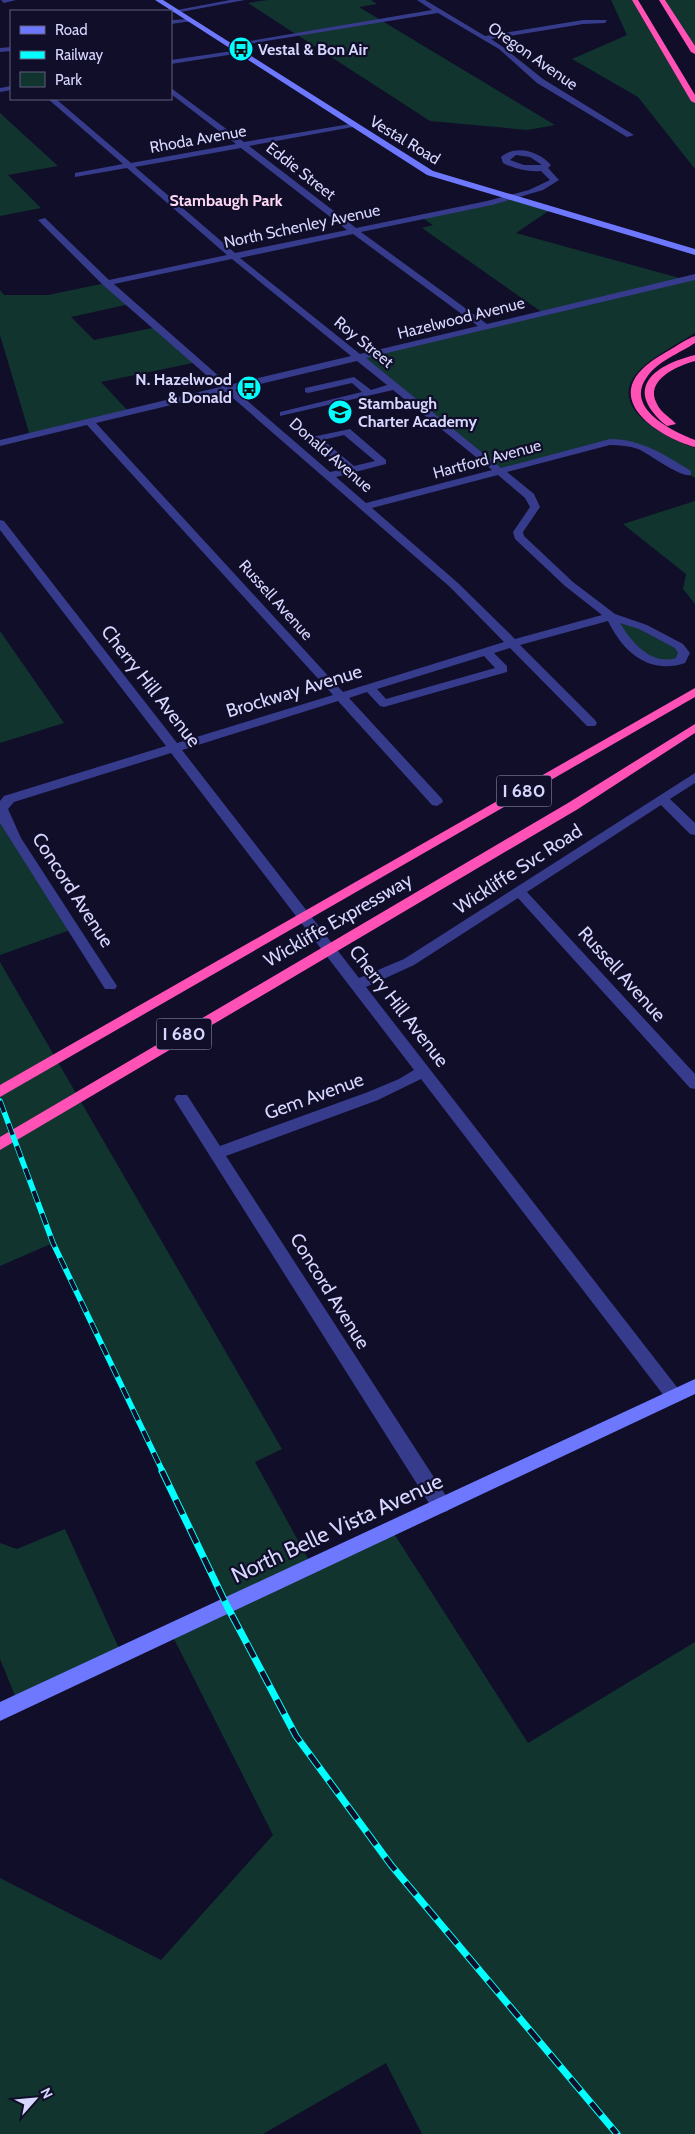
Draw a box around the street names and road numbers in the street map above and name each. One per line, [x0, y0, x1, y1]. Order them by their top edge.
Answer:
street label: Oregon Avenue [484, 18, 582, 94]
street label: Vestal Road [366, 112, 444, 168]
street label: Rhoda Avenue [148, 121, 248, 157]
street label: Eddie Street [263, 138, 340, 204]
street label: North Schenley Avenue [222, 200, 382, 252]
street label: Hazelwood Avenue [395, 293, 527, 343]
street label: Roy Street [331, 312, 398, 372]
street label: Donald Avenue [286, 414, 376, 496]
street label: Hartford Avenue [431, 435, 543, 483]
street label: Russell Avenue [235, 556, 317, 644]
street label: Cherry Hill Avenue [96, 620, 206, 752]
street label: Brockway Avenue [223, 659, 365, 723]
road number: I 680 [496, 776, 552, 806]
street label: Wickliffe Svc Road [450, 819, 586, 919]
street label: Concord Avenue [27, 828, 119, 952]
street label: Wickliffe Expressway [260, 868, 417, 972]
street label: Russell Avenue [573, 922, 671, 1027]
street label: Cherry Hill Avenue [344, 940, 454, 1072]
road number: I 680 [156, 1019, 212, 1050]
street label: Gem Avenue [261, 1067, 367, 1125]
street label: Concord Avenue [285, 1229, 375, 1353]
street label: North Belle Vista Avenue [227, 1467, 447, 1589]

